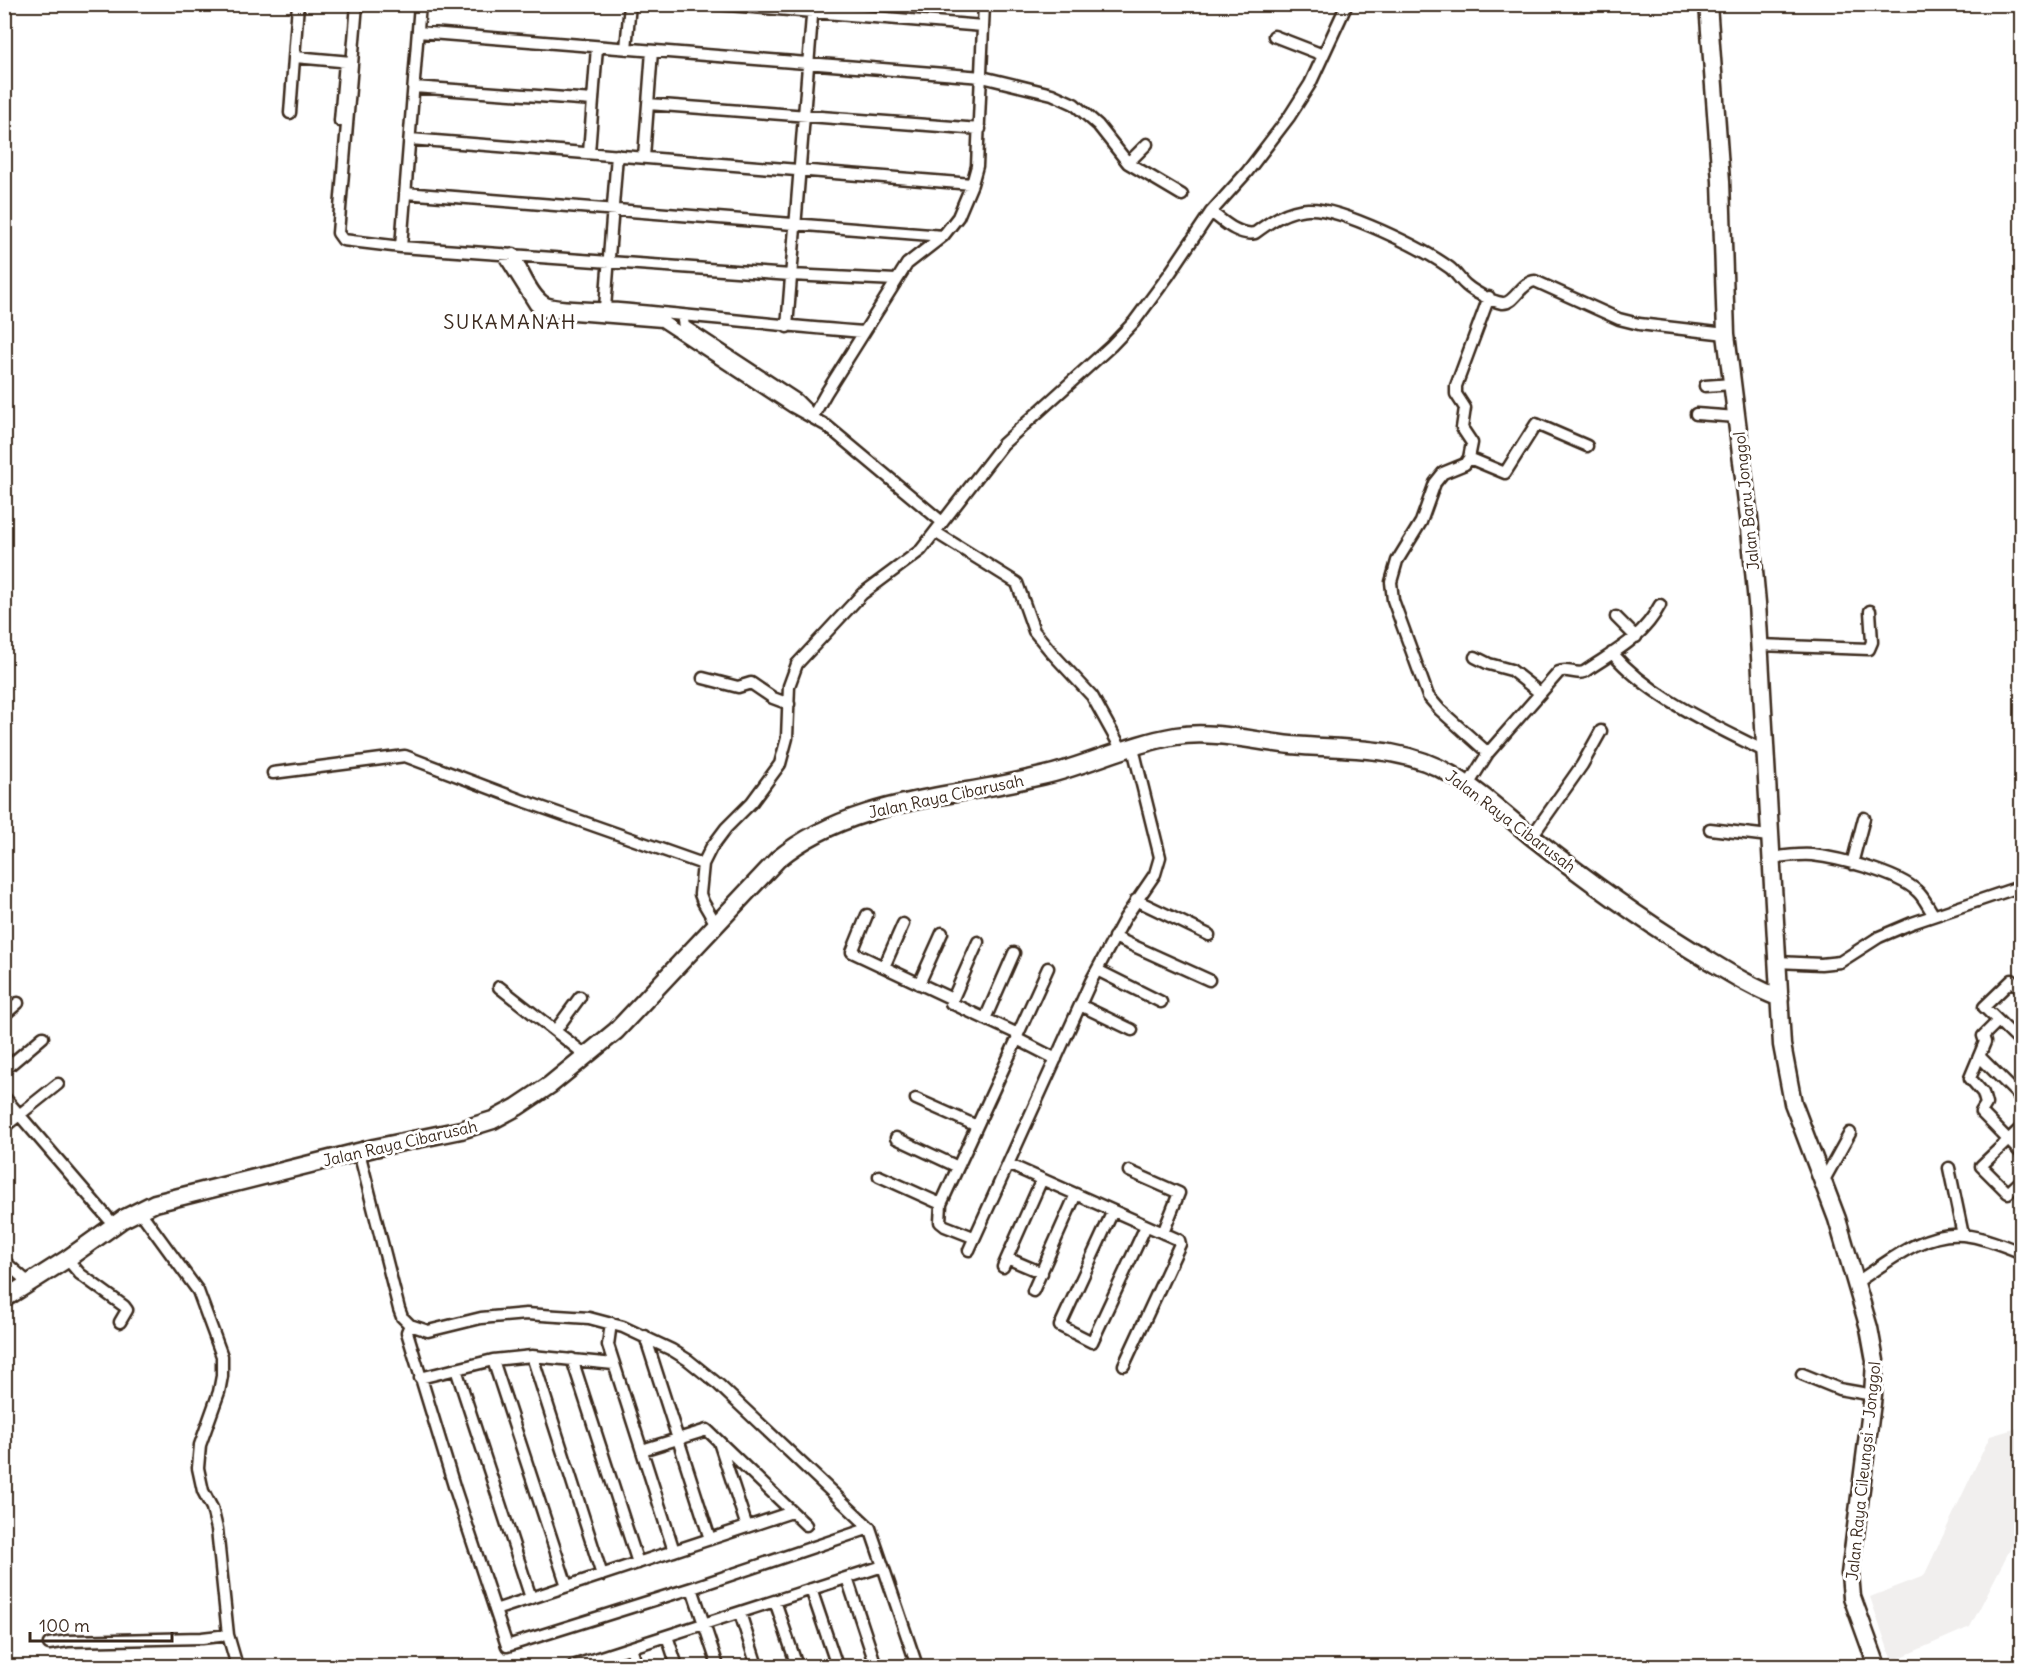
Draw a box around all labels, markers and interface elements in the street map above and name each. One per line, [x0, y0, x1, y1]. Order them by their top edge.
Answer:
district label: SUKAMANAH [443, 309, 577, 334]
street label: Jalan Baru Jonggol [1729, 431, 1763, 571]
street label: Jalan Raya Cibarusah [1442, 766, 1580, 876]
street label: Jalan Raya Cibarusah [867, 770, 1025, 822]
street label: Jalan Raya Cibarusah [321, 1116, 479, 1170]
street label: Jalan Raya Cileungsi - Jonggol [1842, 1360, 1884, 1582]
scale bar [30, 1605, 172, 1643]
text: 100 m [39, 1614, 90, 1637]

